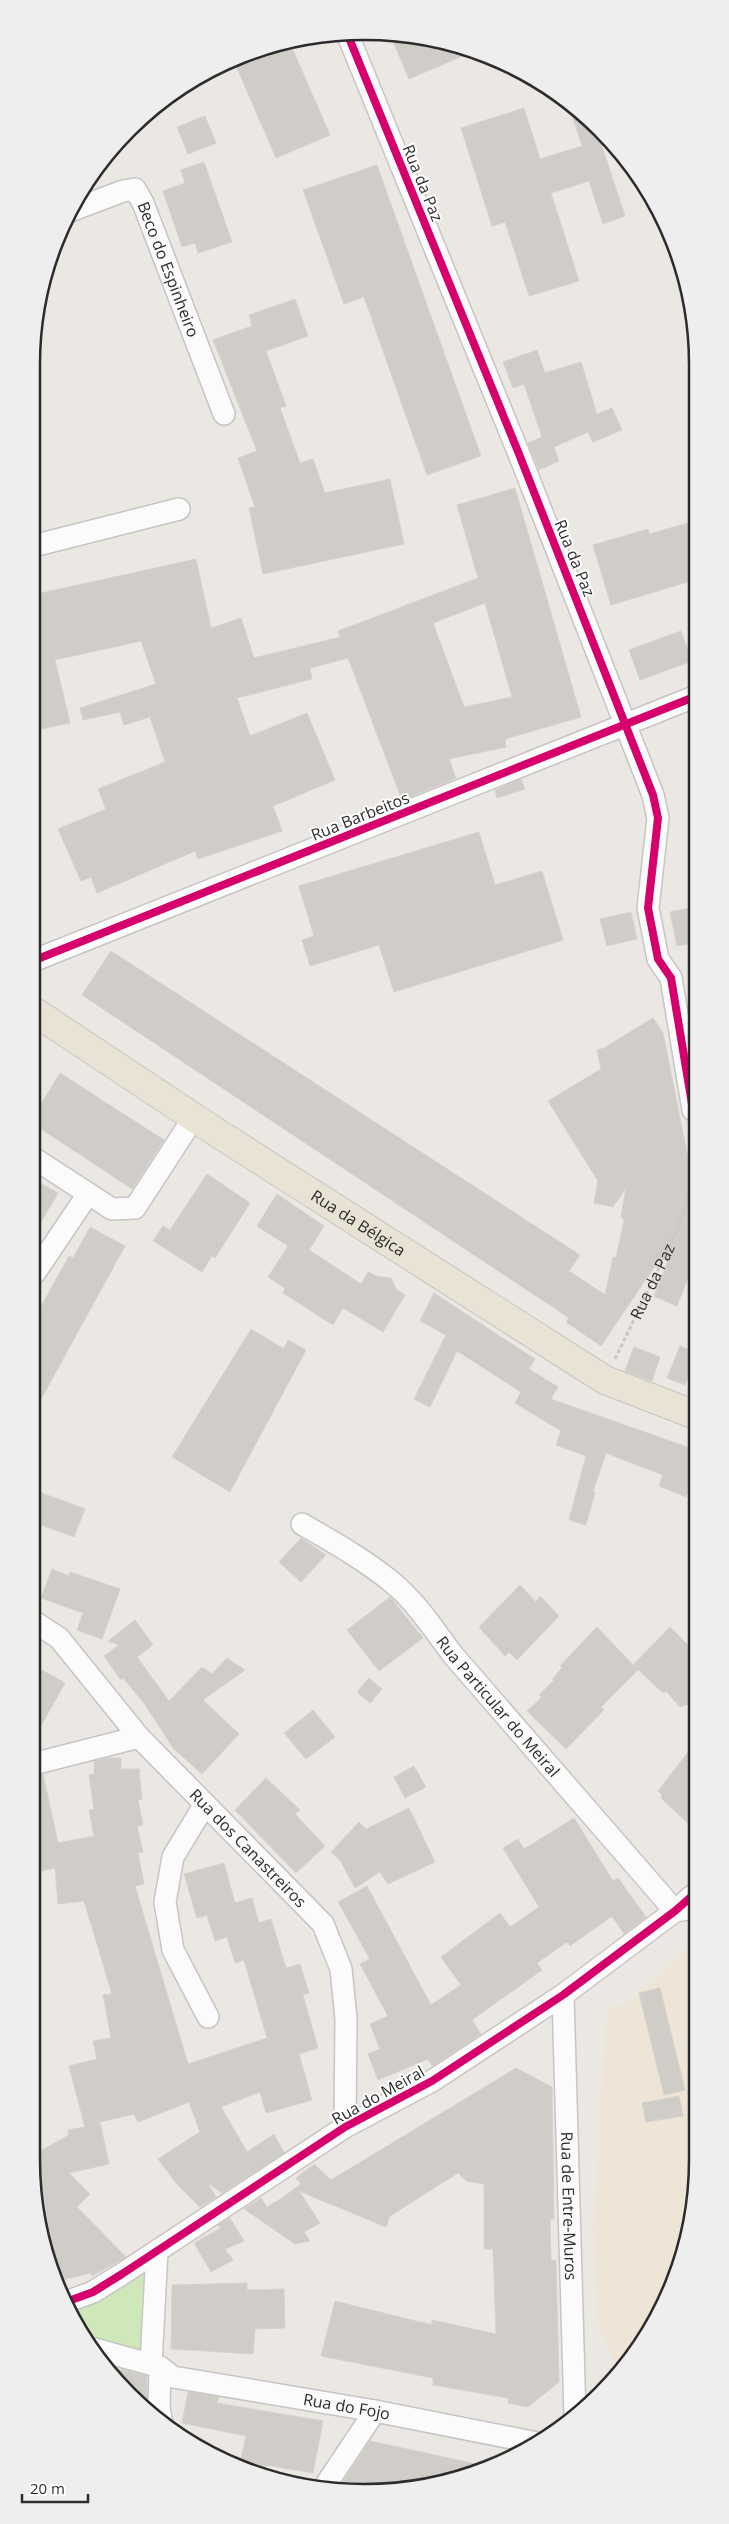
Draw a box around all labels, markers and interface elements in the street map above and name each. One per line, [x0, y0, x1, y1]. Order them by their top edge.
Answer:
street label: Rua da Paz [398, 141, 448, 225]
street label: Beco do Espinheiro [132, 198, 204, 340]
street label: Rua da Paz [550, 516, 600, 600]
street label: Rua Barbeitos [308, 786, 412, 846]
street label: Rua da Bélgica [307, 1184, 410, 1261]
street label: Rua da Paz [625, 1240, 680, 1323]
street label: Rua Particular do Meiral [432, 1632, 565, 1782]
street label: Rua dos Canastreiros [185, 1784, 312, 1912]
street label: Rua do Meiral [328, 2060, 428, 2130]
street label: Rua de Entre-Muros [556, 2131, 582, 2281]
street label: Rua do Fojo [302, 2388, 392, 2425]
scale bar [22, 2472, 89, 2504]
text: 20 m [30, 2478, 65, 2498]

